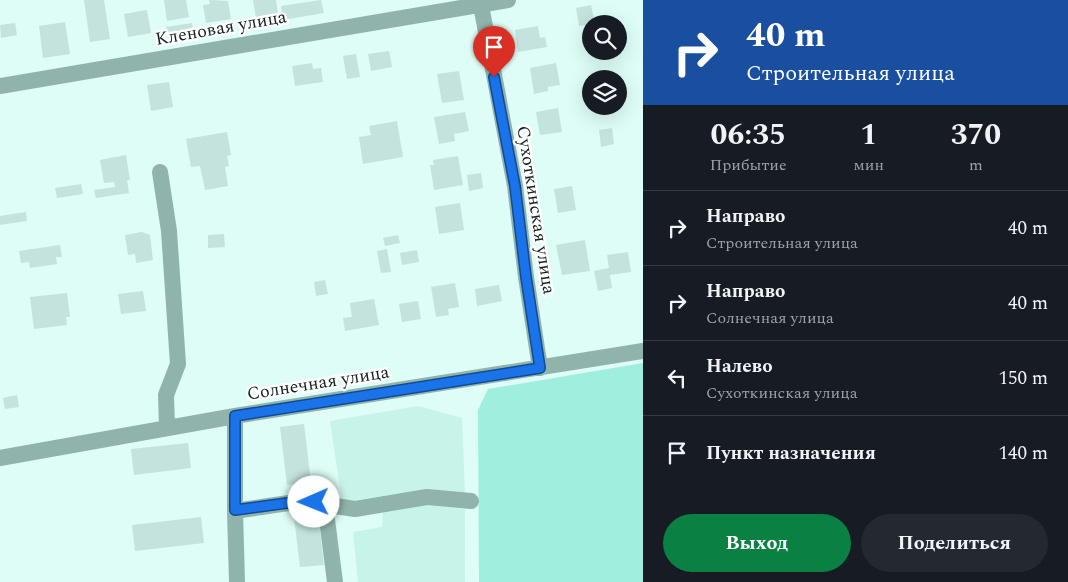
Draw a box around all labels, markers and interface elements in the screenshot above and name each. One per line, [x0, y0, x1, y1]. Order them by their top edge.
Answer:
street label: Кленовая улица [153, 3, 289, 53]
text: 40 m [746, 9, 826, 62]
map controls [582, 15, 627, 115]
button: search [582, 15, 627, 60]
icon: right [663, 20, 728, 85]
pin [473, 26, 515, 77]
icon: arrive [480, 33, 508, 61]
text: Строительная улица [746, 57, 955, 90]
button: layers [582, 70, 627, 115]
text: 06:35 [711, 112, 786, 158]
text: 1 [860, 112, 877, 158]
text: 370 [951, 112, 1001, 158]
street label: Сухоткинская улица [509, 124, 563, 296]
text: Прибытие [710, 153, 787, 177]
text: мин [853, 153, 884, 177]
text: m [969, 153, 983, 177]
text: Направо [706, 202, 785, 231]
icon: right [663, 214, 691, 242]
text: 40 m [1008, 214, 1048, 243]
text: Строительная улица [706, 231, 858, 255]
text: Направо [706, 277, 785, 306]
icon: right [663, 289, 691, 317]
text: 40 m [1008, 289, 1048, 318]
text: Солнечная улица [706, 306, 834, 330]
text: Налево [706, 352, 773, 381]
street label: Солнечная улица [245, 358, 391, 408]
icon: left [663, 364, 691, 392]
text: 150 m [998, 364, 1048, 393]
text: Сухоткинская улица [706, 381, 857, 405]
icon: arrive [663, 439, 691, 467]
text: Пункт назначения [706, 439, 876, 468]
text: 140 m [998, 439, 1048, 468]
position arrow [287, 475, 339, 527]
button: Выход [663, 514, 851, 572]
button: Поделиться [861, 514, 1048, 572]

